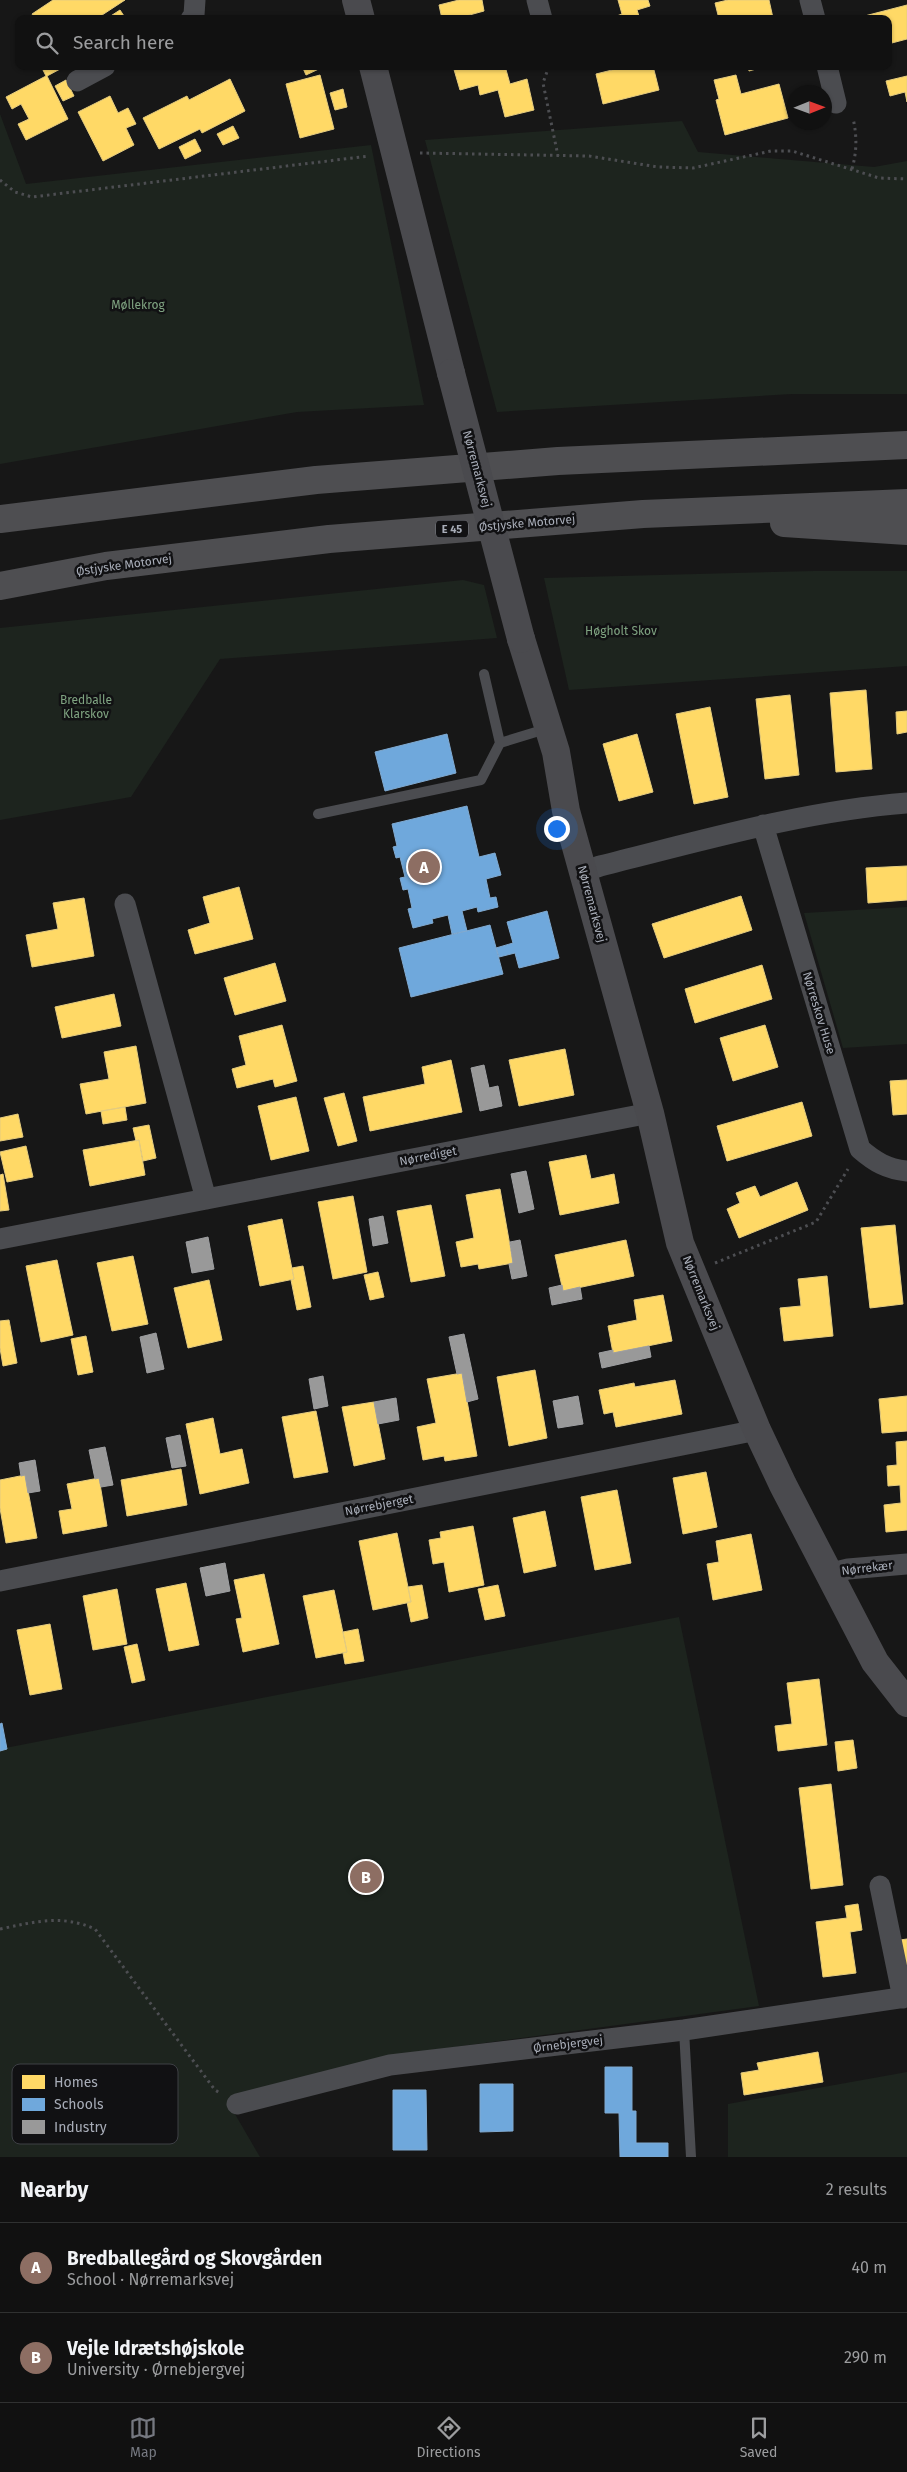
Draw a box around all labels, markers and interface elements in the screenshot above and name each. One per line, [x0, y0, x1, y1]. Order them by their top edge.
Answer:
search box [15, 15, 892, 70]
icon: search [33, 29, 61, 57]
text: Search here [73, 31, 174, 54]
north arrow [787, 85, 832, 130]
park label: Møllekrog [111, 298, 166, 312]
street label: Nørremarksvej [460, 429, 494, 509]
street label: Østjyske Motorvej [478, 512, 576, 534]
road number: E 45 [436, 520, 468, 538]
street label: Østjyske Motorvej [75, 551, 173, 579]
park label: Høgholt Skov [585, 624, 657, 638]
park label: Bredballe Klarskov [60, 693, 112, 721]
your location [544, 816, 570, 842]
pin: A [408, 848, 440, 886]
street label: Nørremarksvej [575, 864, 609, 944]
street label: Nørreskov Huse [800, 970, 838, 1056]
street label: Nørrediget [398, 1143, 459, 1168]
street label: Nørremarksvej [680, 1254, 722, 1332]
street label: Nørrebjerget [344, 1491, 415, 1518]
street label: Nørrekær [841, 1558, 894, 1578]
pin: B [350, 1858, 382, 1896]
street label: Ørnebjergvej [532, 2033, 604, 2055]
legend [12, 2064, 178, 2144]
text: Homes [54, 2074, 98, 2091]
text: Schools [54, 2096, 104, 2113]
text: Industry [54, 2119, 107, 2136]
text: Nearby [20, 2177, 88, 2203]
text: 2 results [826, 2180, 887, 2199]
text: Bredballegård og Skovgården [67, 2247, 322, 2270]
text: A [31, 2258, 41, 2277]
text: 40 m [852, 2258, 887, 2277]
text: School · Nørremarksvej [67, 2270, 234, 2289]
text: Vejle Idrætshøjskole [67, 2337, 244, 2360]
text: B [31, 2348, 41, 2367]
text: 290 m [844, 2348, 887, 2367]
text: University · Ørnebjergvej [67, 2360, 245, 2379]
tab: Map [129, 2414, 157, 2461]
tab: Directions [416, 2414, 481, 2461]
tab: Saved [740, 2414, 778, 2461]

